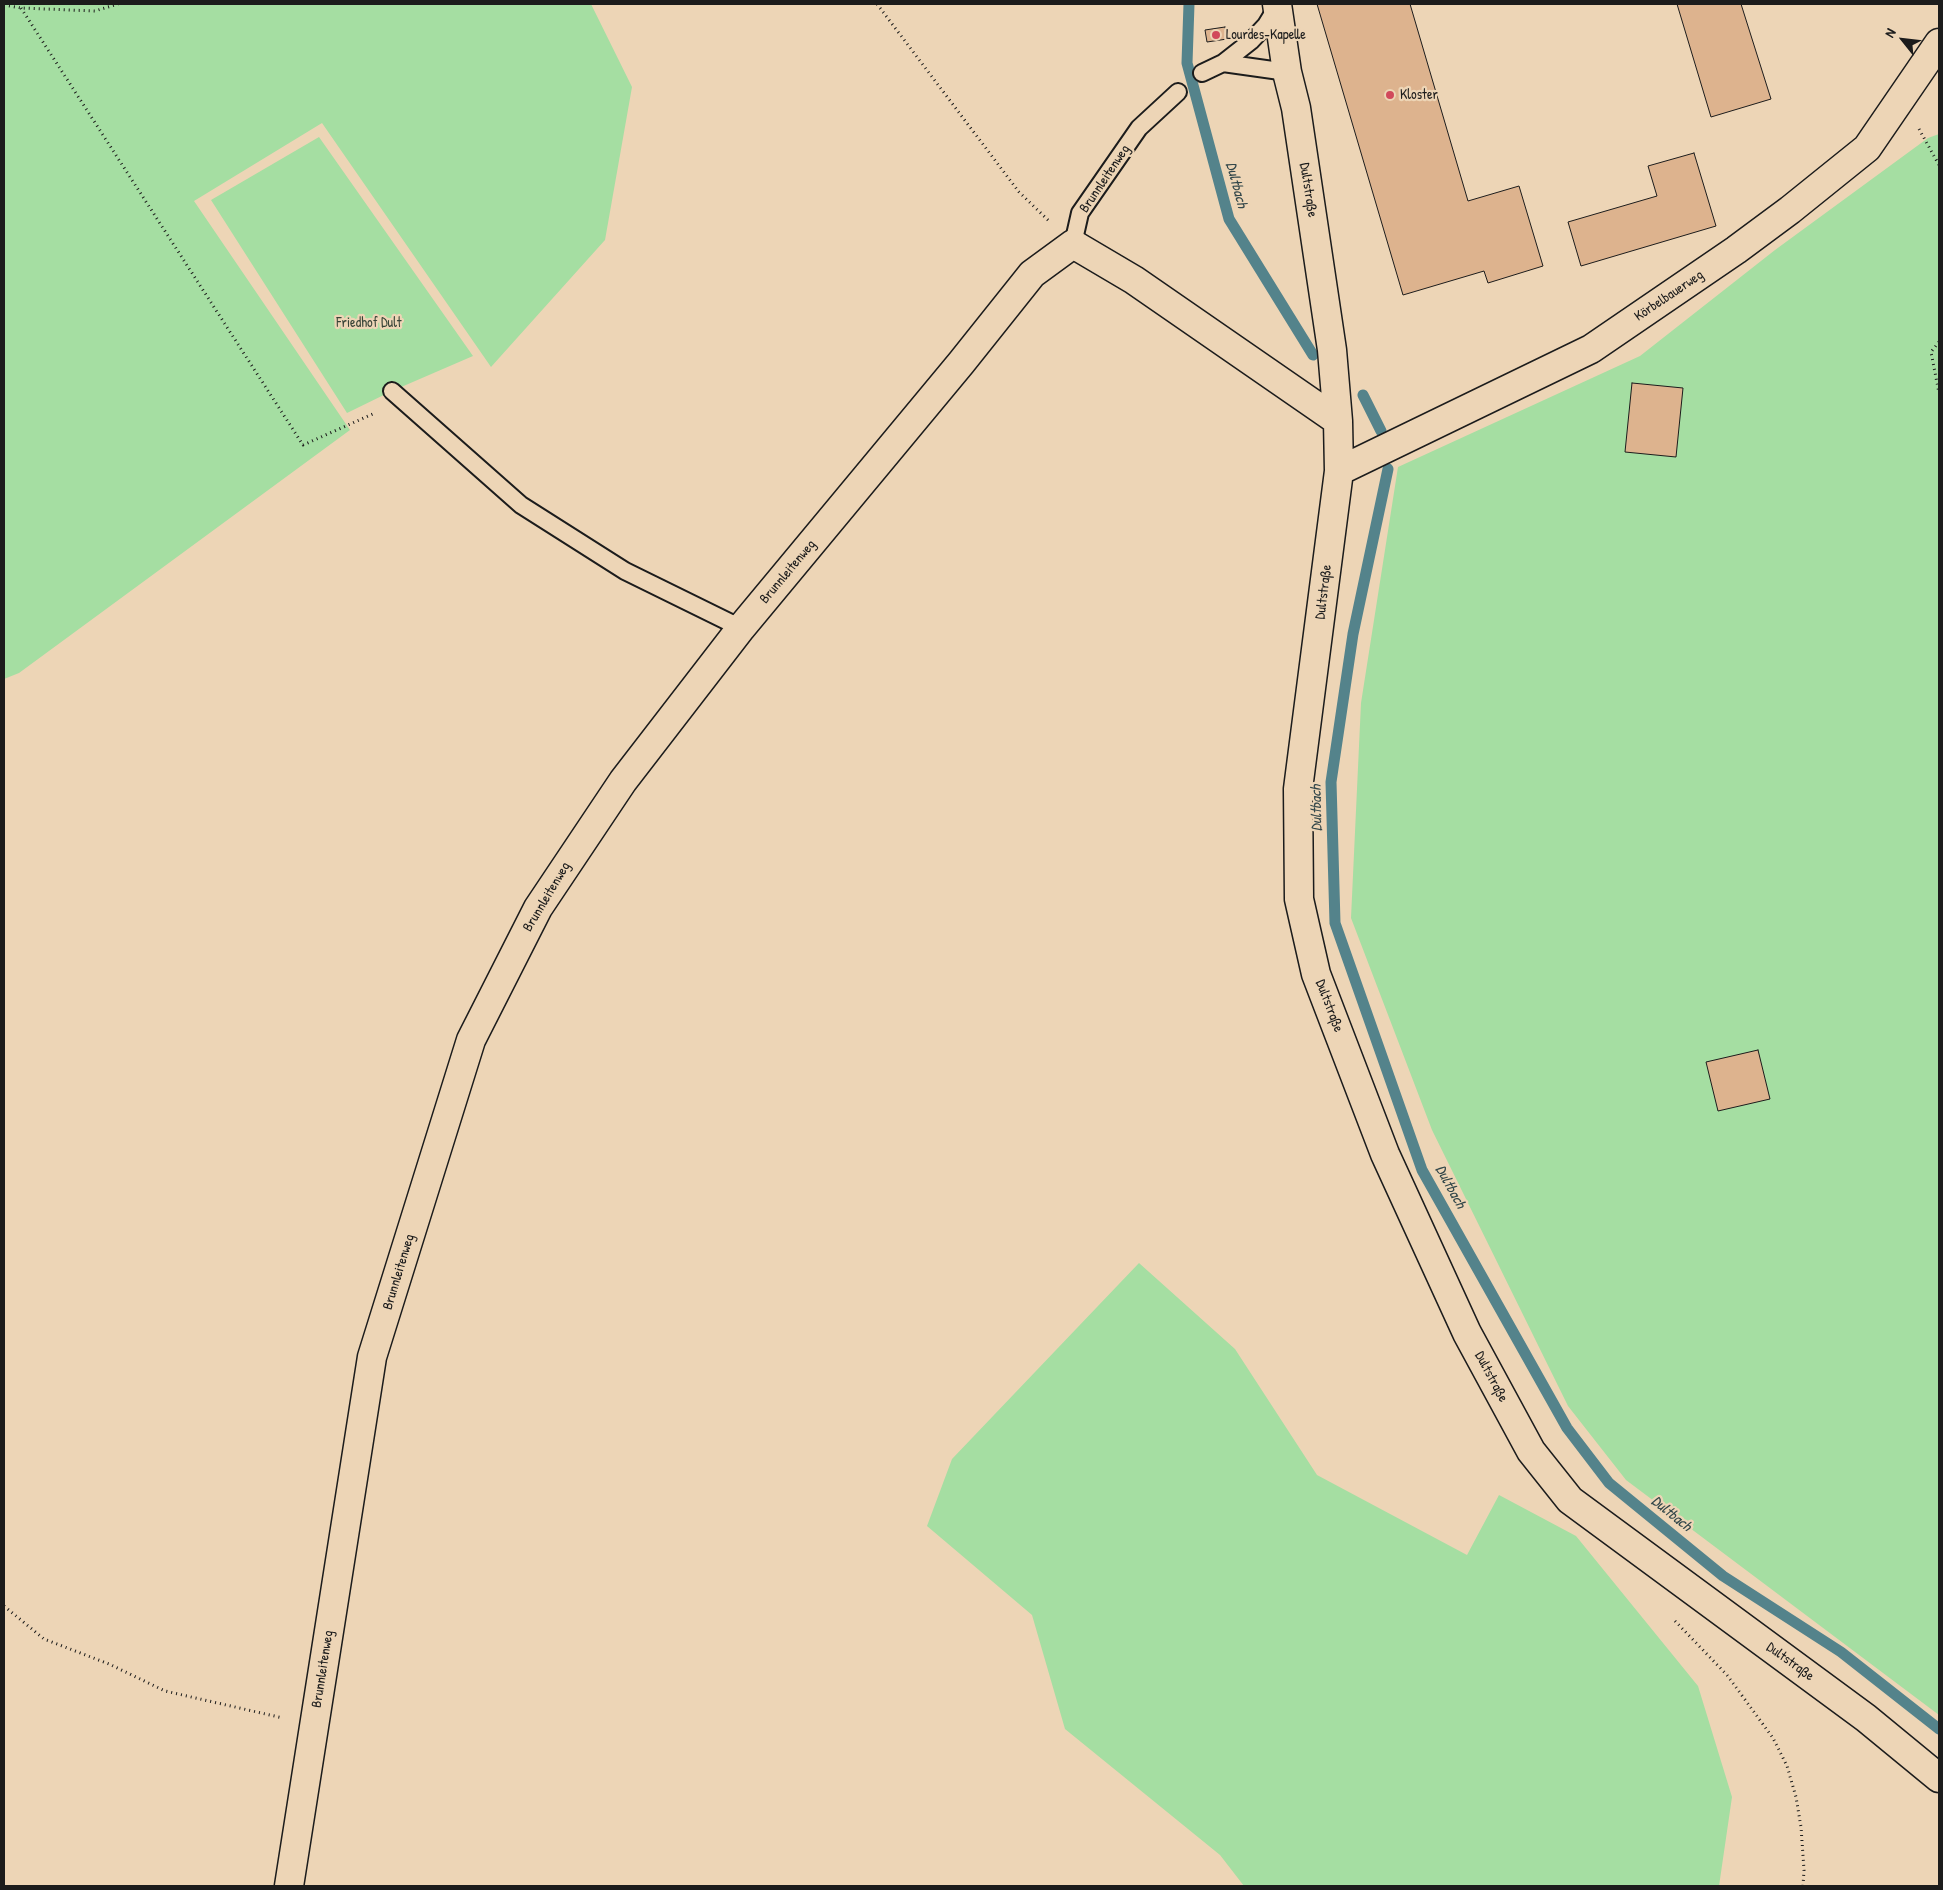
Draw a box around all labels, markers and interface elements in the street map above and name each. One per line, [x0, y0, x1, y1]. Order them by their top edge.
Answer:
north arrow [1878, 15, 1928, 65]
text: N [1879, 25, 1900, 40]
place label: Lourdes-Kapelle [1226, 27, 1306, 43]
marker: Lourdes-Kapelle [1210, 29, 1222, 41]
place label: Kloster [1400, 87, 1438, 103]
marker: Kloster [1384, 89, 1396, 101]
street label: Brunnleitenweg [1076, 142, 1134, 216]
water label: Dultbach [1221, 160, 1251, 210]
street label: Dultstraße [1295, 162, 1321, 218]
street label: Körbelbauerweg [1631, 267, 1707, 325]
park label: Friedhof Dult [336, 315, 402, 331]
street label: Brunnleitenweg [756, 537, 820, 607]
street label: Dultstraße [1312, 564, 1336, 620]
water label: Dultbach [1308, 785, 1326, 831]
street label: Brunnleitenweg [520, 859, 574, 935]
street label: Dultstraße [1311, 977, 1347, 1035]
water label: Dultbach [1431, 1162, 1469, 1212]
street label: Brunnleitenweg [380, 1232, 418, 1312]
street label: Dultstraße [1471, 1349, 1511, 1405]
water label: Dultbach [1647, 1492, 1695, 1536]
street label: Brunnleitenweg [309, 1629, 337, 1709]
street label: Dultstraße [1763, 1639, 1817, 1685]

